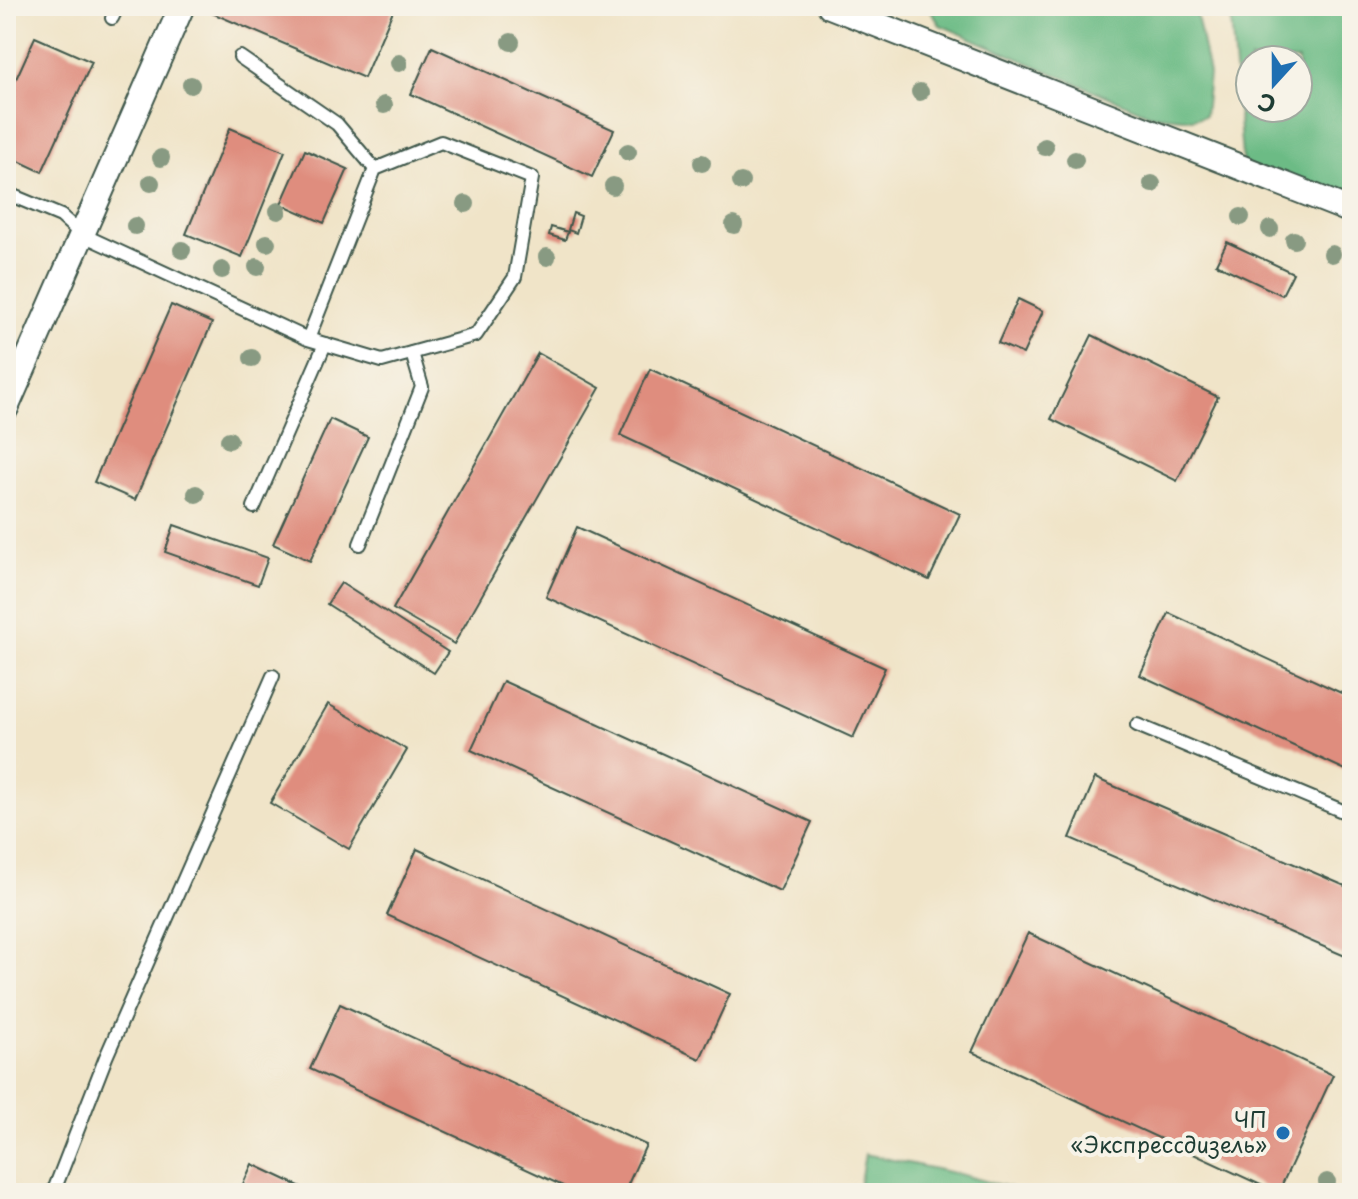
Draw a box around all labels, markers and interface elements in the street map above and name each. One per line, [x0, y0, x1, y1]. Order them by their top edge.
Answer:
north arrow [1234, 44, 1314, 124]
text: С [1253, 86, 1280, 122]
place label: ЧП «Экспрессдизель» [1071, 1102, 1267, 1160]
marker: ЧП «Экспрессдизель» [1274, 1124, 1292, 1142]

